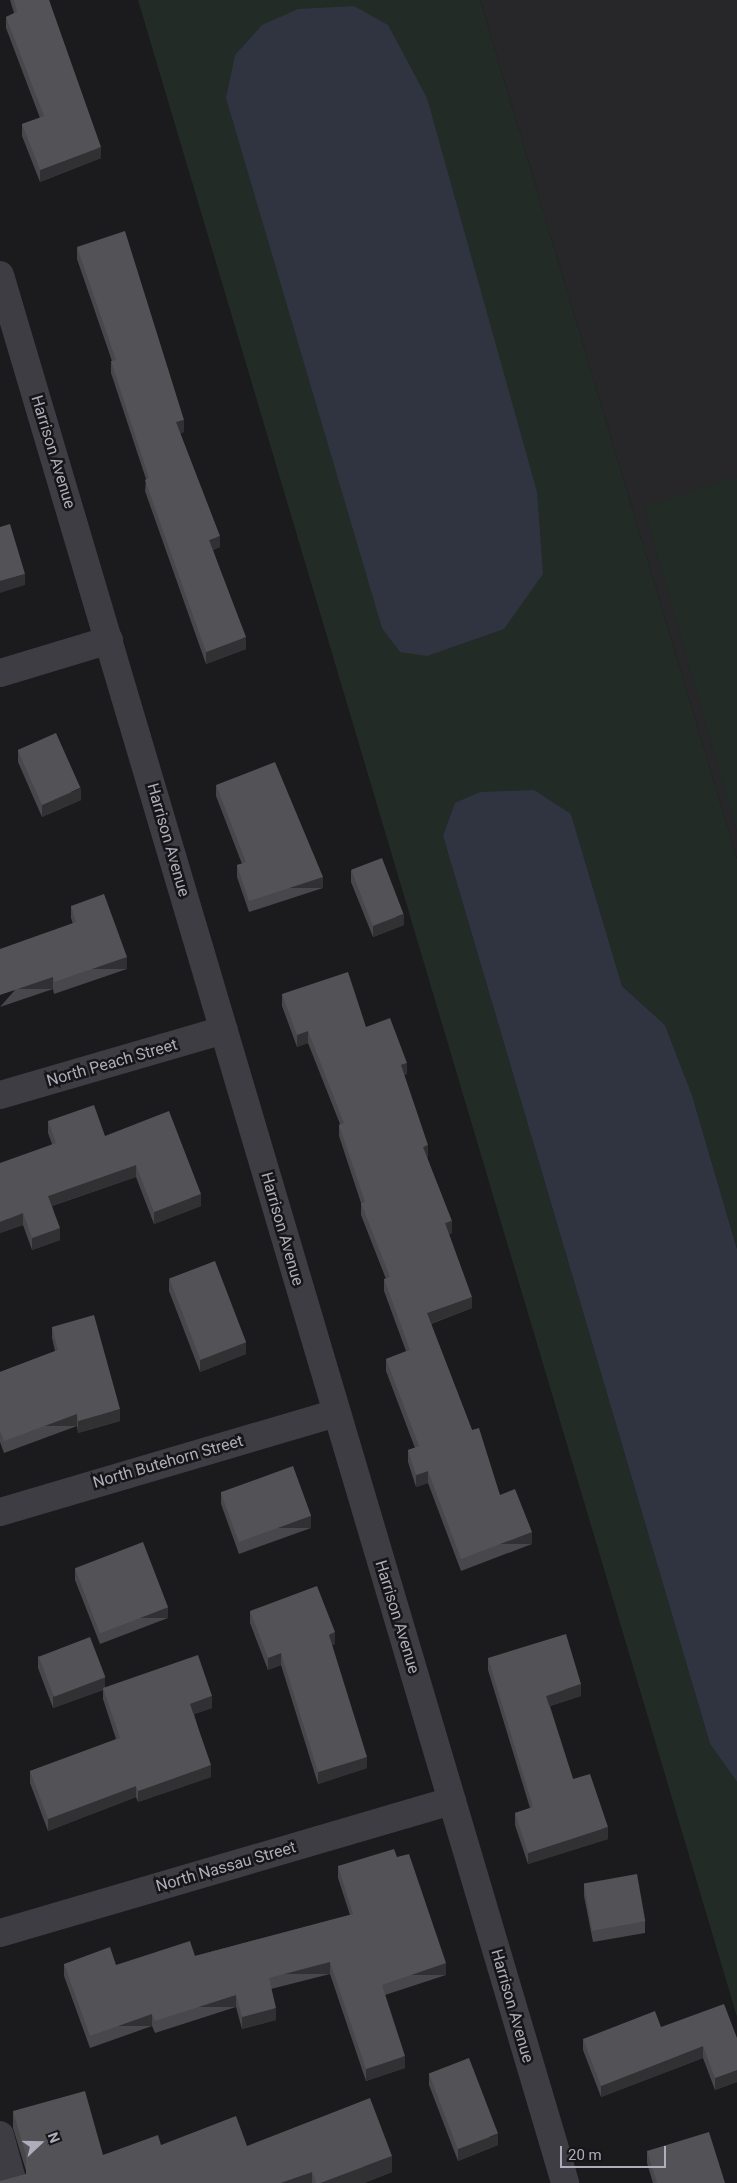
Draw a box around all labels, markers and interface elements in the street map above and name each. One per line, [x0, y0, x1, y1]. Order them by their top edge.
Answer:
street label: Harrison Avenue [27, 393, 79, 511]
street label: Harrison Avenue [143, 781, 193, 899]
street label: North Peach Street [45, 1035, 179, 1091]
street label: Harrison Avenue [257, 1170, 307, 1288]
street label: North Butehorn Street [91, 1431, 245, 1493]
street label: Harrison Avenue [371, 1558, 423, 1676]
street label: North Nassau Street [154, 1838, 298, 1896]
street label: Harrison Avenue [487, 1947, 537, 2065]
north arrow [15, 2118, 65, 2168]
text: N [45, 2130, 63, 2145]
scale bar [562, 2136, 668, 2168]
text: 20 m [568, 2146, 602, 2164]

